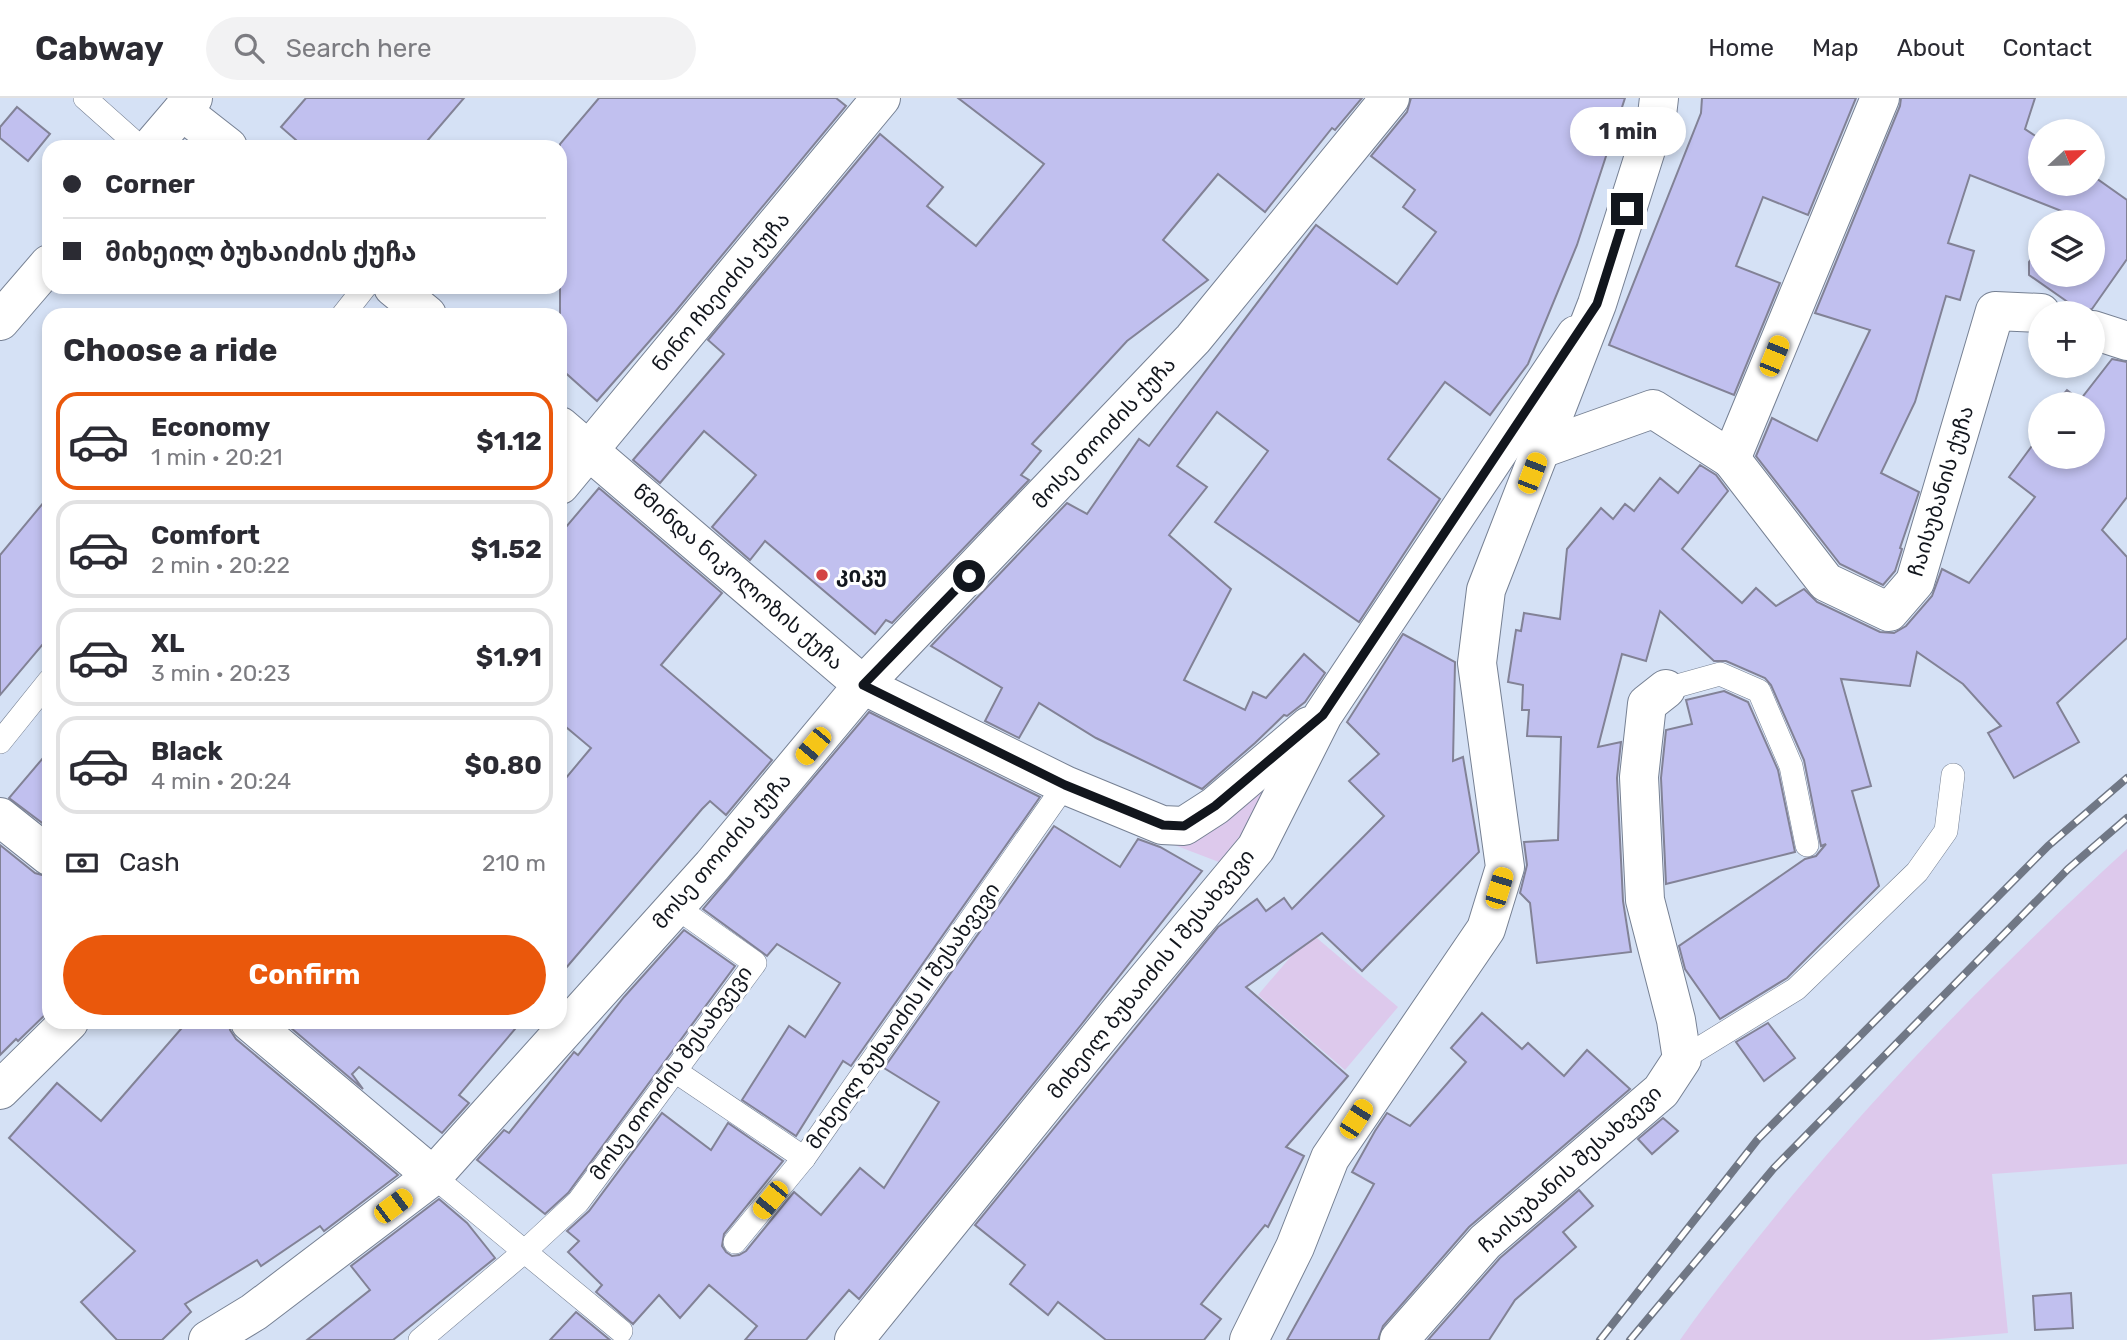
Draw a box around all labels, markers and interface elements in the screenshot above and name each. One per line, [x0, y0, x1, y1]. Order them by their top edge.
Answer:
search box [206, 17, 696, 80]
text: Cabway [35, 29, 164, 68]
icon: search [230, 29, 268, 67]
text: Search here [286, 33, 432, 64]
text: Home [1708, 34, 1774, 62]
text: Map [1812, 34, 1859, 62]
text: About [1897, 34, 1965, 62]
text: Contact [2003, 34, 2092, 62]
callout: 1 min [1569, 108, 1685, 156]
text: 1 min [1599, 117, 1657, 145]
north arrow [2028, 119, 2105, 196]
map controls [2028, 119, 2105, 469]
text: Corner [105, 169, 195, 200]
route end [1611, 193, 1643, 225]
street label: ნინო ჩხეიძის ქუჩა [647, 207, 795, 377]
button: layers [2028, 210, 2105, 287]
text: მიხეილ ბუხაიძის ქუჩა [105, 237, 417, 268]
button: + [2028, 301, 2105, 378]
text: Choose a ride [63, 331, 277, 369]
car [1757, 333, 1792, 379]
street label: მოსე თოიძის ქუჩა [1027, 352, 1180, 514]
button: − [2028, 392, 2105, 469]
street label: ჩაისუბანის ქუჩა [1903, 403, 1978, 579]
icon: car [67, 410, 130, 473]
text: Economy [151, 412, 270, 443]
text: $1.12 [476, 426, 542, 457]
text: 1 min · 20:21 [151, 443, 283, 471]
car [1515, 450, 1550, 496]
street label: წმინდა ნიკოლოზის ქუჩა [627, 478, 849, 676]
icon: car [67, 518, 130, 581]
text: Comfort [151, 520, 260, 551]
text: $1.52 [471, 534, 542, 565]
text: 2 min · 20:22 [151, 551, 290, 579]
route start [953, 560, 985, 592]
place label: კიკუ [836, 562, 887, 587]
marker: კიკუ [814, 567, 830, 583]
icon: car [67, 626, 130, 689]
text: XL [151, 628, 184, 659]
text: $1.91 [476, 642, 542, 673]
text: 3 min · 20:23 [151, 659, 291, 687]
car [792, 723, 835, 769]
icon: car [67, 734, 130, 797]
text: Black [151, 736, 223, 767]
text: $0.80 [465, 750, 542, 781]
text: 4 min · 20:24 [151, 767, 291, 795]
street label: მოსე თოიძის ქუჩა [647, 768, 796, 934]
icon: cash [63, 844, 101, 882]
street label: მიხეილ ბუხაიძის I შესახვევი [1042, 844, 1260, 1104]
text: Cash [119, 847, 180, 878]
text: 210 m [482, 849, 546, 877]
car [1483, 865, 1516, 911]
street label: მიხეილ ბუხაიძის II შესახვევი [801, 878, 1005, 1154]
button: Confirm [63, 935, 546, 1015]
street label: მოსე თოიძის შესახვევი [584, 961, 757, 1185]
street label: ჩაისუბანის შესახვევი [1473, 1080, 1666, 1257]
car [1336, 1096, 1377, 1142]
car [749, 1177, 792, 1223]
car [370, 1185, 417, 1227]

